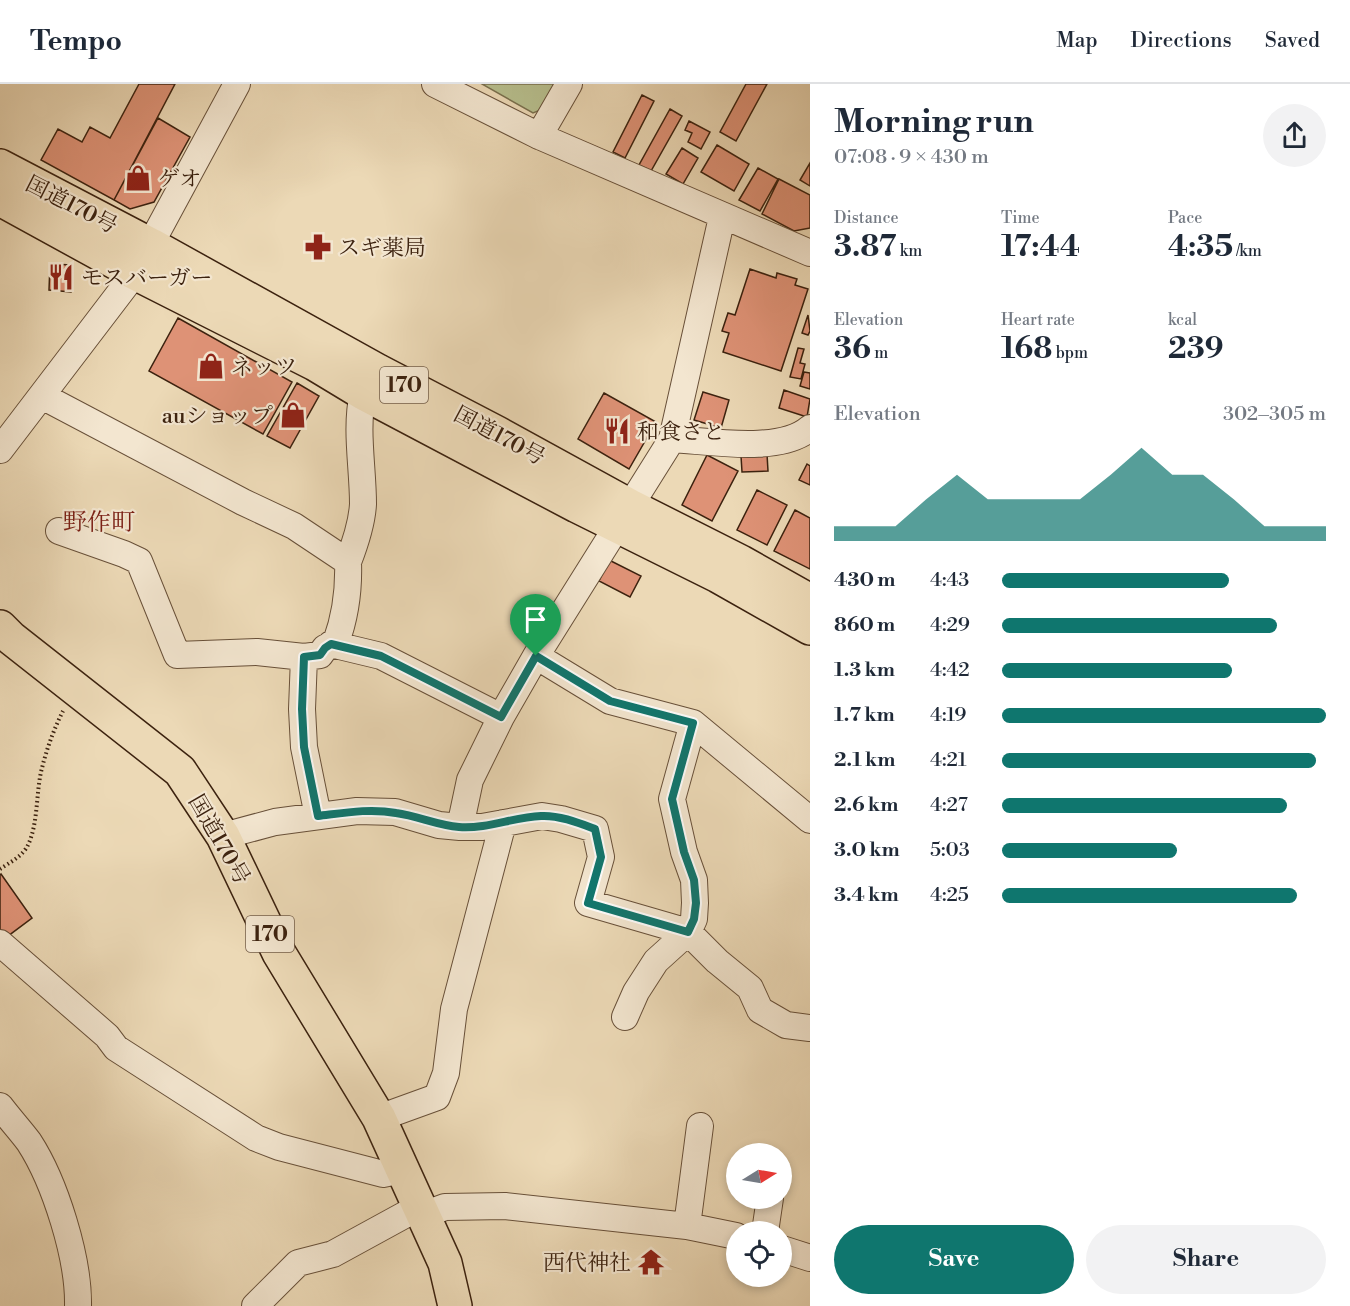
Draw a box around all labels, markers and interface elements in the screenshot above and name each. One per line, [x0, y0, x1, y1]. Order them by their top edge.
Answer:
text: Tempo [30, 24, 122, 59]
text: Map [1056, 28, 1098, 54]
text: Directions [1131, 28, 1232, 54]
text: Saved [1265, 28, 1320, 54]
text: Morning run [834, 102, 1034, 143]
button: share [1263, 104, 1326, 167]
text: 07:08 · 9 × 430 m [834, 145, 989, 170]
shop icon: ゲオ [123, 163, 153, 193]
place label: ゲオ [158, 166, 202, 193]
street label: 国道170号 [21, 171, 122, 240]
text: Distance [834, 208, 899, 228]
text: Time [1001, 208, 1040, 228]
text: Pace [1168, 208, 1202, 228]
text: 3.87 [834, 228, 897, 266]
text: 17:44 [1001, 228, 1080, 266]
text: 4:35 [1168, 228, 1233, 266]
pharmacy icon: スギ薬局 [303, 232, 333, 262]
place label: スギ薬局 [338, 235, 426, 262]
text: km [897, 241, 922, 261]
text: /km [1233, 241, 1262, 261]
restaurant icon: モスバーガー [46, 262, 76, 292]
place label: モスバーガー [81, 265, 213, 292]
text: Elevation [834, 310, 903, 330]
text: Heart rate [1001, 310, 1075, 330]
text: kcal [1168, 310, 1197, 330]
text: 36 [834, 330, 871, 368]
text: 168 [1001, 330, 1052, 368]
text: 239 [1168, 330, 1224, 368]
text: m [871, 343, 888, 363]
text: bpm [1052, 343, 1088, 363]
shop icon: ネッツ [196, 351, 226, 381]
place label: ネッツ [231, 354, 297, 381]
road number: 170 [380, 367, 428, 403]
shop icon: auショップ [278, 400, 308, 430]
street label: 国道170号 [449, 401, 550, 472]
text: Elevation [834, 402, 921, 427]
text: 302–305 m [1223, 402, 1326, 427]
place label: auショップ [162, 403, 273, 430]
restaurant icon: 和食さと [602, 416, 632, 446]
place label: 和食さと [637, 419, 725, 446]
district label: 野作町 [63, 508, 135, 538]
text: 430 m [834, 568, 895, 593]
text: 4:43 [930, 568, 969, 593]
pin [510, 594, 561, 656]
icon: arrive [519, 603, 552, 636]
text: 860 m [834, 613, 895, 638]
text: 4:29 [930, 613, 970, 638]
text: 1.3 km [834, 658, 895, 683]
text: 4:42 [930, 658, 970, 683]
text: 1.7 km [834, 703, 895, 728]
text: 4:19 [930, 703, 966, 728]
text: 2.1 km [834, 748, 896, 773]
text: 4:21 [930, 748, 967, 773]
street label: 国道170号 [182, 790, 255, 890]
text: 2.6 km [834, 793, 898, 818]
text: 4:27 [930, 793, 968, 818]
text: 3.0 km [834, 838, 900, 863]
text: 5:03 [930, 838, 970, 863]
text: 3.4 km [834, 883, 899, 908]
text: 4:25 [930, 883, 969, 908]
road number: 170 [246, 916, 294, 952]
north arrow [726, 1143, 792, 1209]
map controls [726, 1143, 792, 1287]
button: locate [726, 1221, 792, 1287]
button: Save [834, 1225, 1074, 1294]
button: Share [1086, 1225, 1326, 1294]
temple icon: 西代神社 [636, 1247, 666, 1277]
place label: 西代神社 [543, 1250, 631, 1277]

